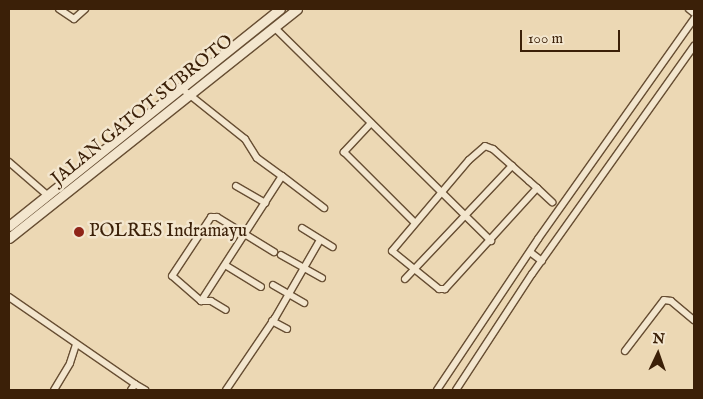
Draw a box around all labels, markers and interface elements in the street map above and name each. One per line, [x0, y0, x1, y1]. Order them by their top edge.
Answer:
scale bar [523, 20, 623, 52]
text: 100 m [528, 29, 563, 48]
street label: JALAN GATOT SUBROTO [48, 31, 238, 191]
place label: POLRES Indramayu [89, 221, 247, 243]
marker: POLRES Indramayu [73, 226, 85, 238]
north arrow [633, 329, 683, 379]
text: N [652, 330, 665, 348]

